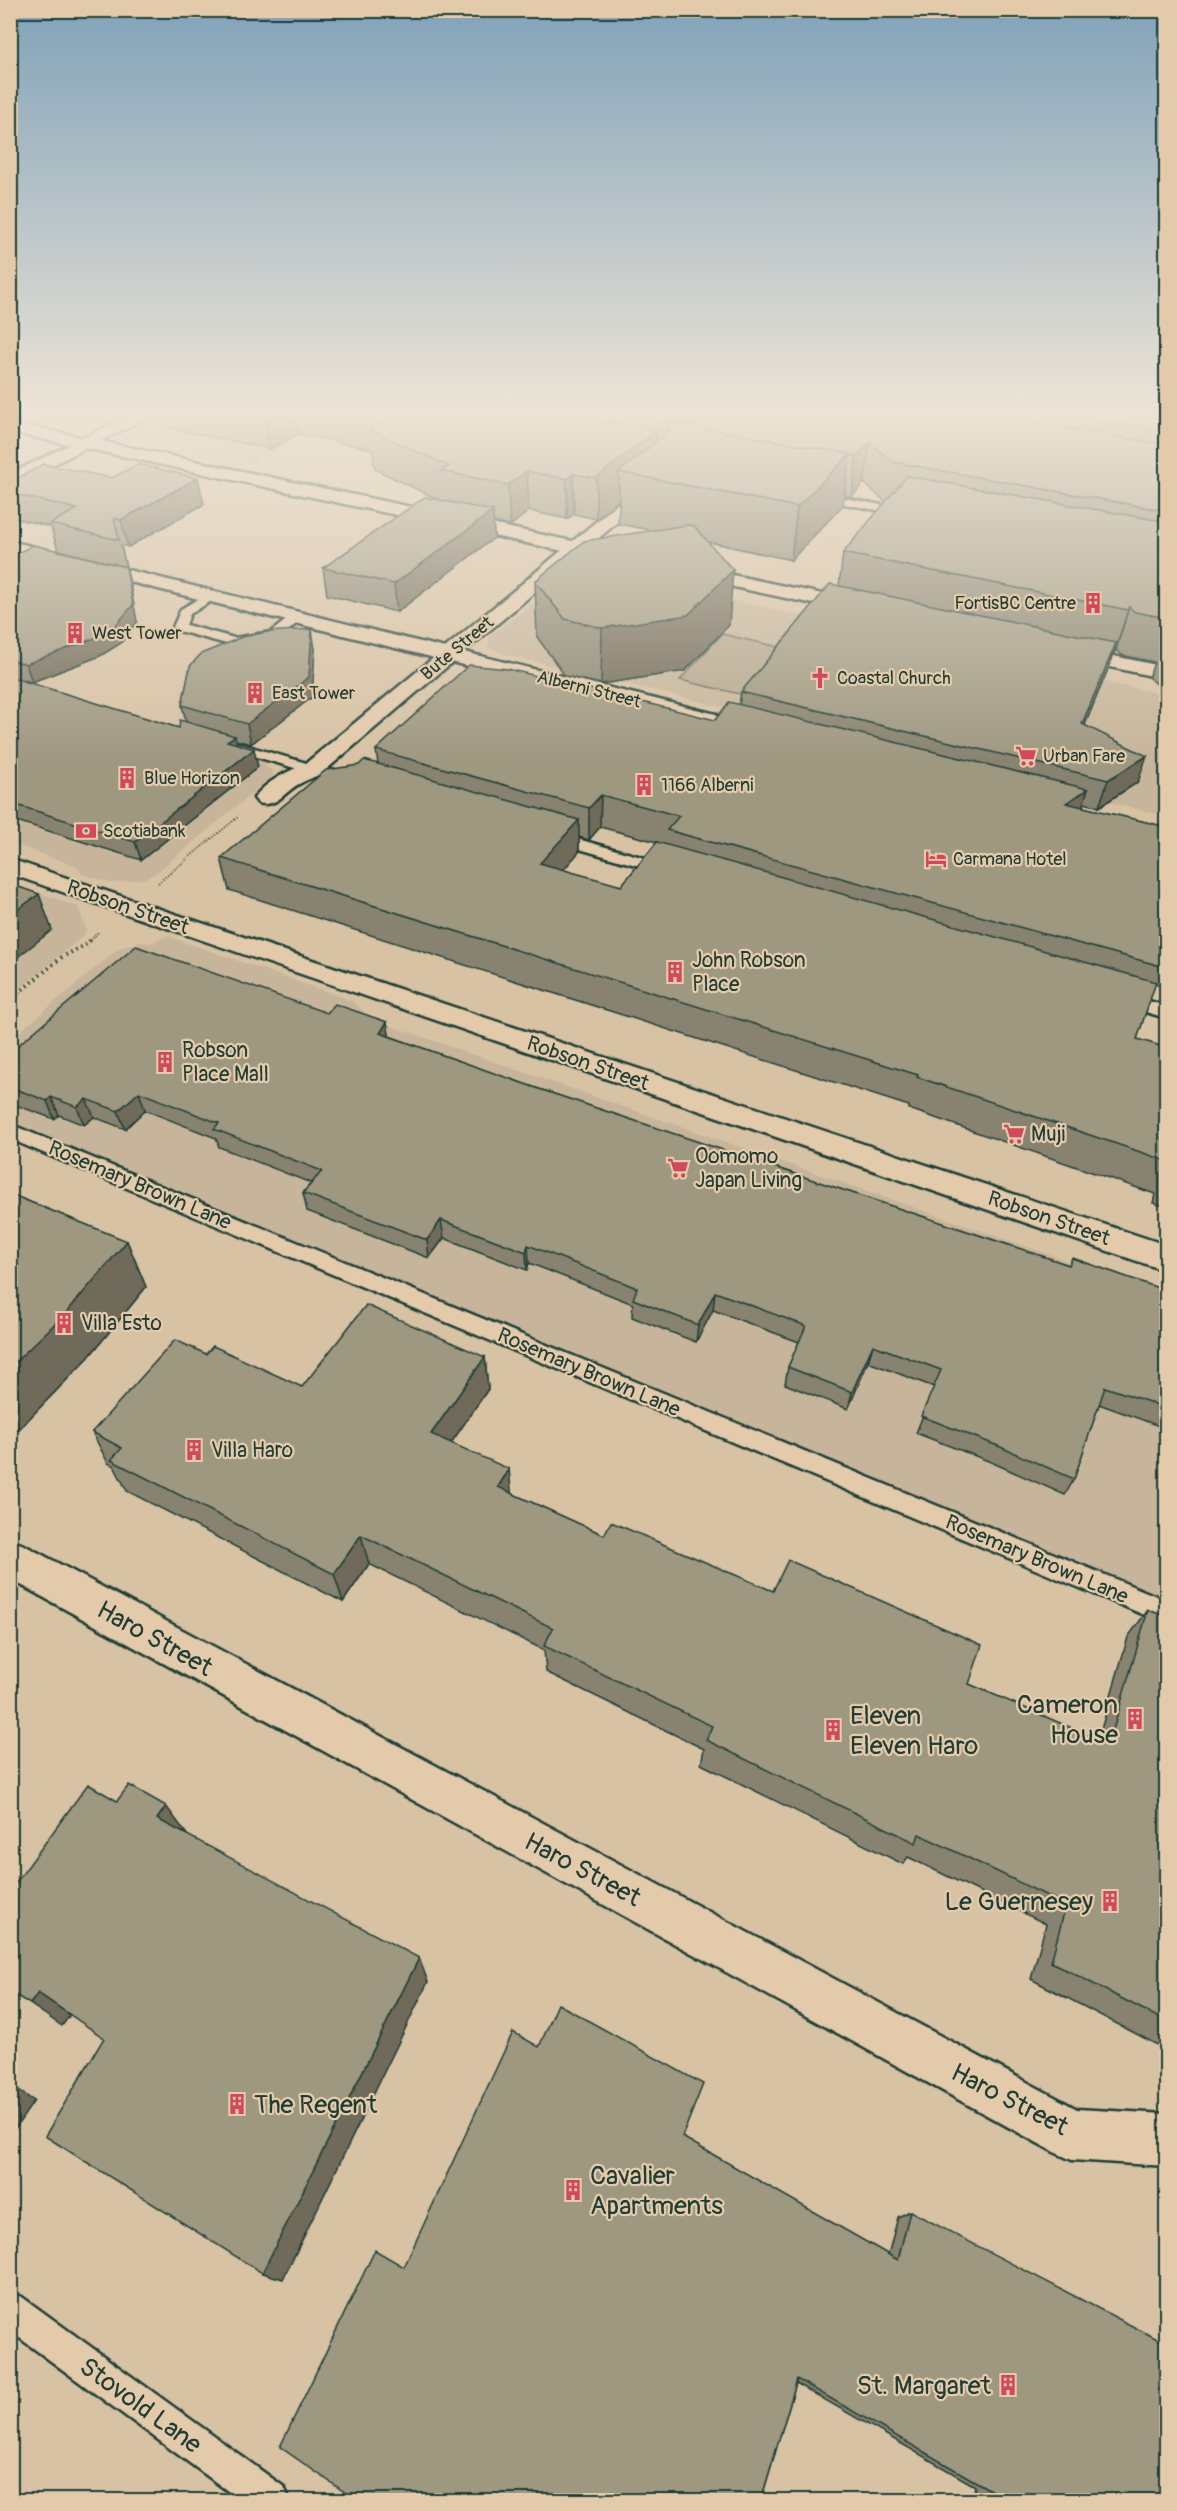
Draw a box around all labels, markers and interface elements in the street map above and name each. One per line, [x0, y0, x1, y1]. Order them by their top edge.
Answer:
building icon: FortisBC Centre [1081, 591, 1105, 615]
place label: FortisBC Centre [954, 592, 1076, 615]
street label: Bute Street [416, 611, 499, 686]
building icon: West Tower [63, 621, 87, 645]
place label: West Tower [92, 622, 182, 645]
street label: Alberni Street [535, 665, 644, 714]
church icon: Coastal Church [808, 666, 832, 690]
place label: Coastal Church [837, 667, 951, 690]
building icon: East Tower [243, 681, 267, 705]
place label: East Tower [272, 682, 356, 705]
supermarket icon: Urban Fare [1014, 744, 1038, 768]
place label: Urban Fare [1043, 745, 1125, 768]
building icon: Blue Horizon [115, 766, 139, 790]
place label: Blue Horizon [144, 767, 240, 790]
building icon: 1166 Alberni [632, 773, 656, 797]
place label: 1166 Alberni [661, 774, 753, 797]
bank icon: Scotiabank [74, 819, 98, 843]
place label: Scotiabank [103, 820, 186, 843]
hotel icon: Carmana Hotel [924, 847, 948, 871]
place label: Carmana Hotel [953, 848, 1067, 871]
street label: Robson Street [63, 874, 193, 941]
place label: John Robson Place [692, 947, 806, 998]
building icon: John Robson Place [663, 960, 687, 984]
street label: Robson Street [523, 1030, 653, 1097]
place label: Robson Place Mall [182, 1037, 269, 1088]
building icon: Robson Place Mall [153, 1050, 177, 1074]
place label: Muji [1031, 1121, 1066, 1148]
supermarket icon: Muji [1002, 1122, 1026, 1146]
street label: Rosemary Brown Lane [44, 1135, 236, 1236]
place label: Oomomo Japan Living [695, 1143, 802, 1194]
supermarket icon: Oomomo Japan Living [666, 1156, 690, 1180]
street label: Robson Street [984, 1185, 1114, 1252]
place label: Villa Esto [81, 1310, 162, 1337]
building icon: Villa Esto [52, 1311, 76, 1335]
street label: Rosemary Brown Lane [493, 1322, 685, 1423]
place label: Villa Haro [211, 1437, 293, 1464]
building icon: Villa Haro [182, 1438, 206, 1462]
street label: Rosemary Brown Lane [941, 1509, 1133, 1610]
street label: Haro Street [91, 1594, 218, 1684]
place label: Cameron House [1017, 1689, 1118, 1751]
place label: Eleven Eleven Haro [850, 1700, 978, 1762]
building icon: Cameron House [1123, 1707, 1147, 1731]
building icon: Eleven Eleven Haro [821, 1718, 845, 1742]
street label: Haro Street [519, 1826, 647, 1914]
place label: Le Guernesey [944, 1886, 1093, 1918]
building icon: Le Guernesey [1098, 1889, 1122, 1913]
street label: Haro Street [946, 2057, 1074, 2143]
place label: The Regent [254, 2089, 378, 2121]
building icon: The Regent [225, 2092, 249, 2116]
place label: Cavalier Apartments [590, 2160, 723, 2222]
building icon: Cavalier Apartments [561, 2178, 585, 2202]
street label: Stovold Lane [73, 2351, 208, 2461]
place label: St. Margaret [857, 2370, 992, 2402]
building icon: St. Margaret [996, 2373, 1020, 2397]

